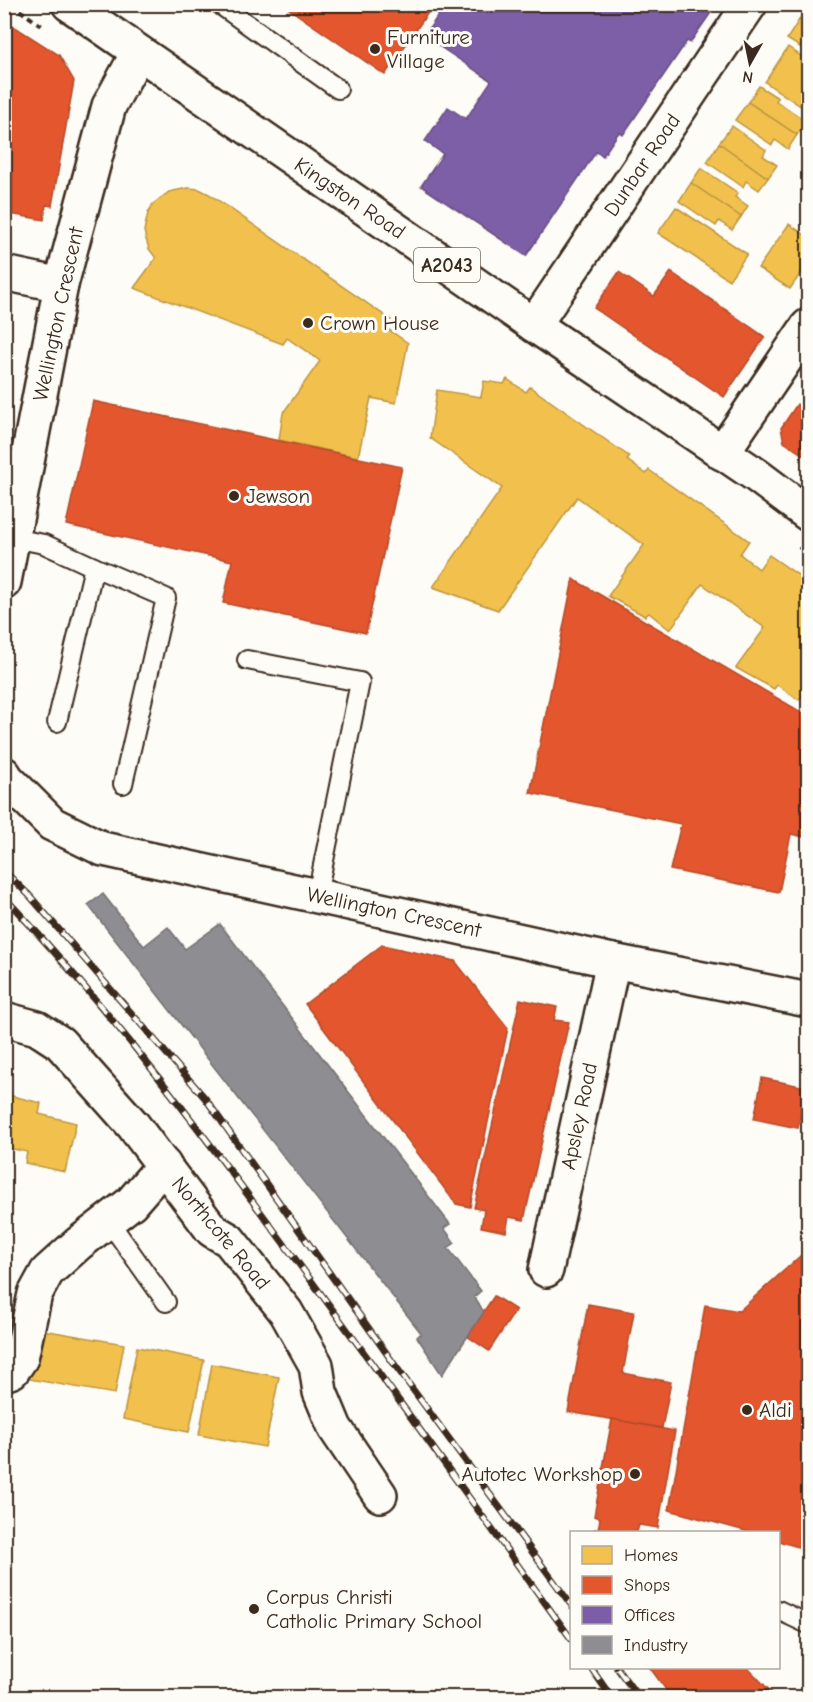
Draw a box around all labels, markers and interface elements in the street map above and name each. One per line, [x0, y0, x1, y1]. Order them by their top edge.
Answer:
place label: Furniture Village [387, 25, 470, 73]
north arrow [720, 33, 780, 93]
marker: Furniture Village [368, 42, 382, 56]
text: N [741, 67, 754, 87]
street label: Dunbar Road [599, 109, 685, 221]
street label: Kingston Road [290, 152, 410, 244]
street label: Wellington Crescent [28, 224, 88, 403]
road number: A2043 [414, 248, 480, 282]
place label: Crown House [320, 311, 439, 335]
marker: Crown House [301, 316, 315, 330]
place label: Jewson [246, 484, 310, 508]
marker: Jewson [227, 489, 241, 503]
street label: Wellington Crescent [305, 882, 484, 942]
street label: Apsley Road [556, 1060, 602, 1172]
street label: Northcote Road [167, 1172, 275, 1294]
place label: Aldi [759, 1398, 792, 1422]
marker: Aldi [740, 1403, 754, 1417]
place label: Autotec Workshop [461, 1462, 623, 1486]
marker: Autotec Workshop [628, 1467, 642, 1481]
legend [570, 1531, 780, 1669]
text: Homes [624, 1545, 678, 1566]
text: Shops [624, 1575, 670, 1596]
place label: Corpus Christi Catholic Primary School [266, 1585, 482, 1633]
marker: Corpus Christi Catholic Primary School [247, 1602, 261, 1616]
text: Offices [624, 1605, 675, 1626]
text: Industry [624, 1635, 689, 1656]

